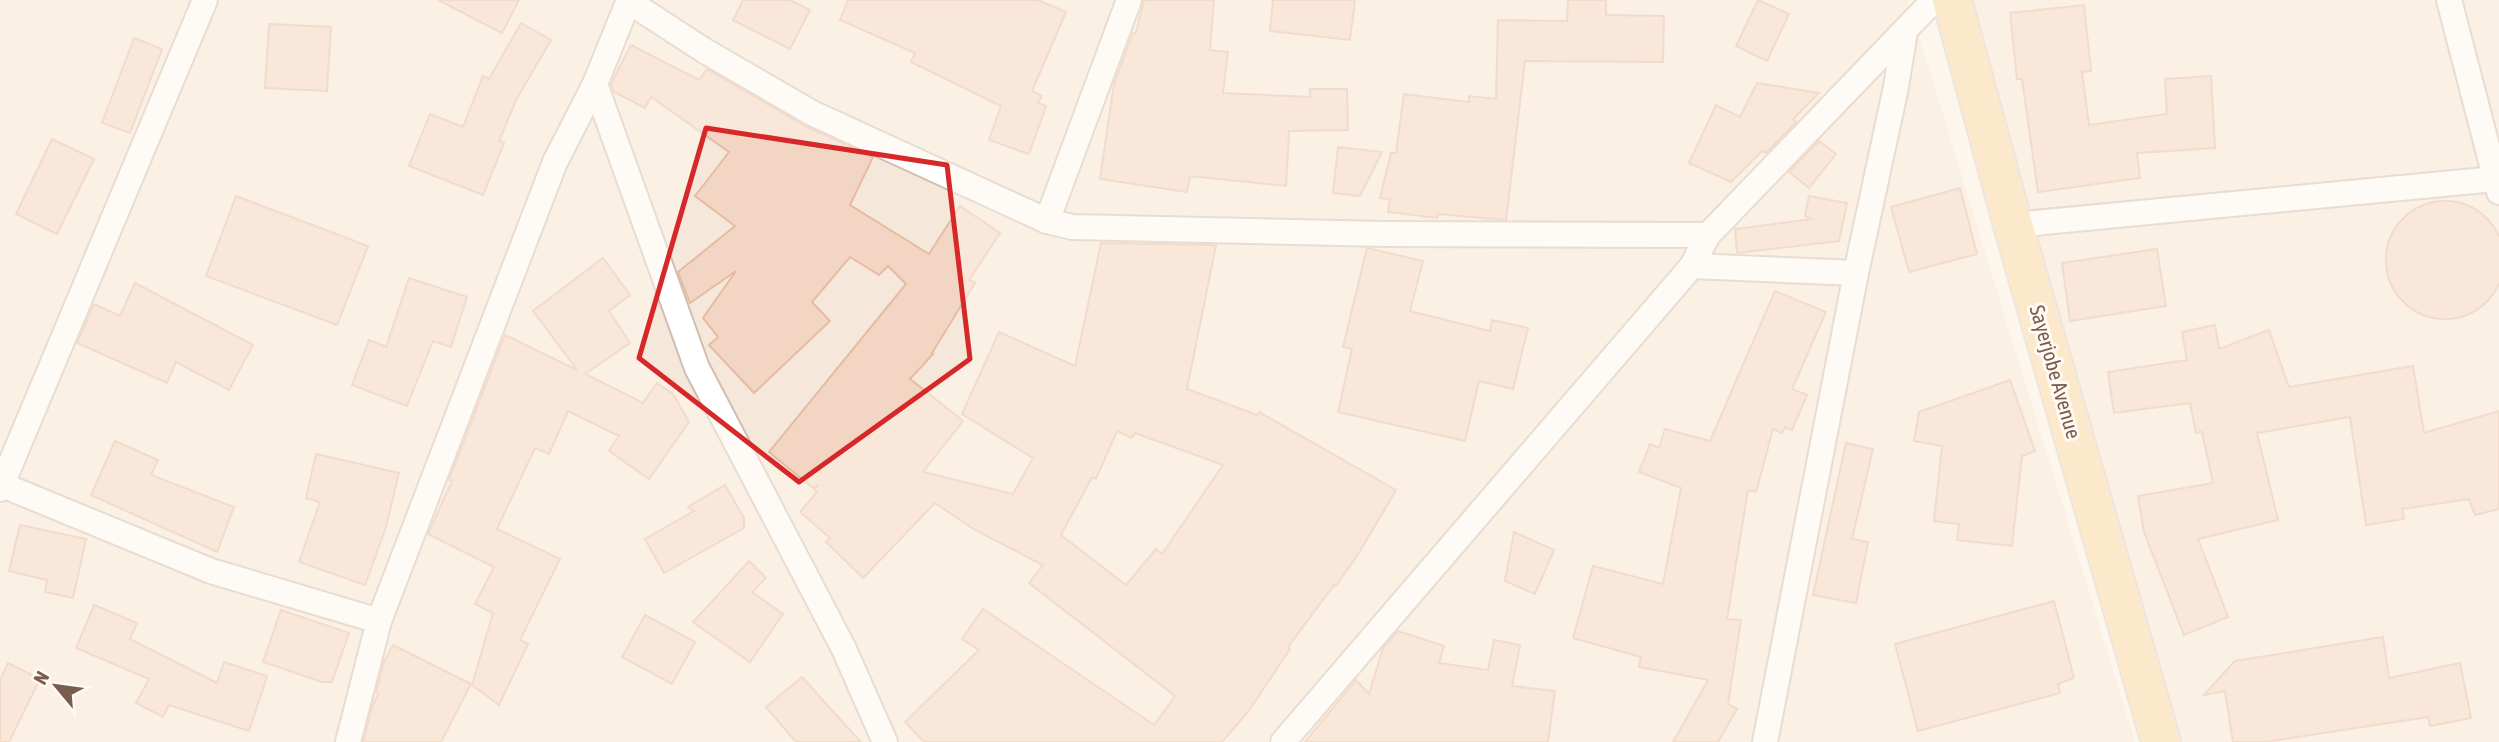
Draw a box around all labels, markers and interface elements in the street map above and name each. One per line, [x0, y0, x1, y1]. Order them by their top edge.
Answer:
street label: Sayerjobe Avenue [2025, 302, 2087, 441]
north arrow [21, 651, 91, 721]
text: N [29, 668, 53, 688]

